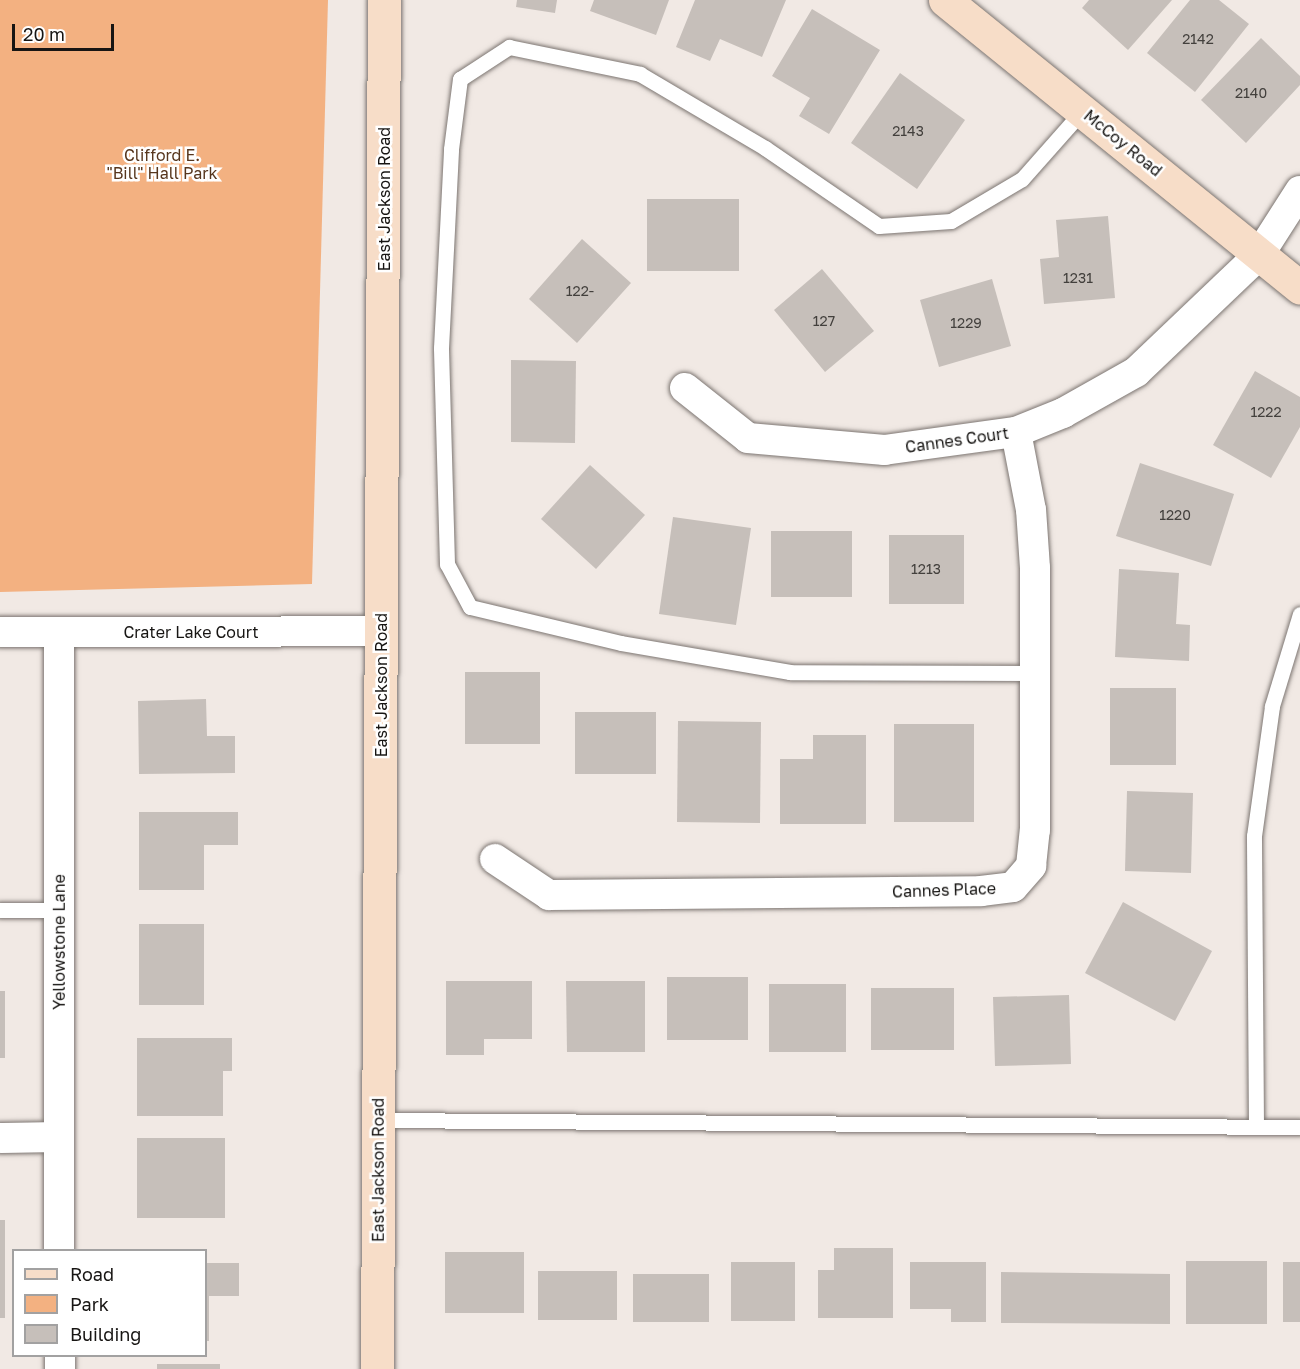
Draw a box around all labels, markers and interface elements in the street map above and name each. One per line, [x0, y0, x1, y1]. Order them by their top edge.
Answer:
scale bar [15, 12, 117, 50]
text: 20 m [23, 23, 65, 45]
house number: 2142 [1182, 31, 1214, 47]
house number: 2140 [1235, 85, 1267, 101]
street label: McCoy Road [1080, 106, 1166, 180]
house number: 2143 [892, 123, 924, 139]
street label: East Jackson Road [374, 127, 394, 271]
park label: Clifford E. "Bill" Hall Park [106, 145, 218, 183]
house number: 1231 [1063, 270, 1093, 286]
house number: 122- [566, 283, 594, 299]
house number: 127 [813, 313, 835, 329]
house number: 1229 [950, 315, 982, 331]
house number: 1222 [1250, 404, 1282, 420]
street label: Cannes Court [904, 423, 1010, 457]
house number: 1220 [1159, 507, 1191, 523]
house number: 1213 [911, 561, 941, 577]
street label: East Jackson Road [371, 613, 391, 757]
street label: Crater Lake Court [123, 622, 259, 642]
street label: Yellowstone Lane [49, 874, 69, 1010]
street label: Cannes Place [892, 879, 996, 901]
street label: East Jackson Road [368, 1098, 388, 1242]
legend [12, 1249, 207, 1357]
text: Road [70, 1263, 114, 1285]
text: Park [70, 1293, 109, 1315]
text: Building [70, 1323, 141, 1345]

